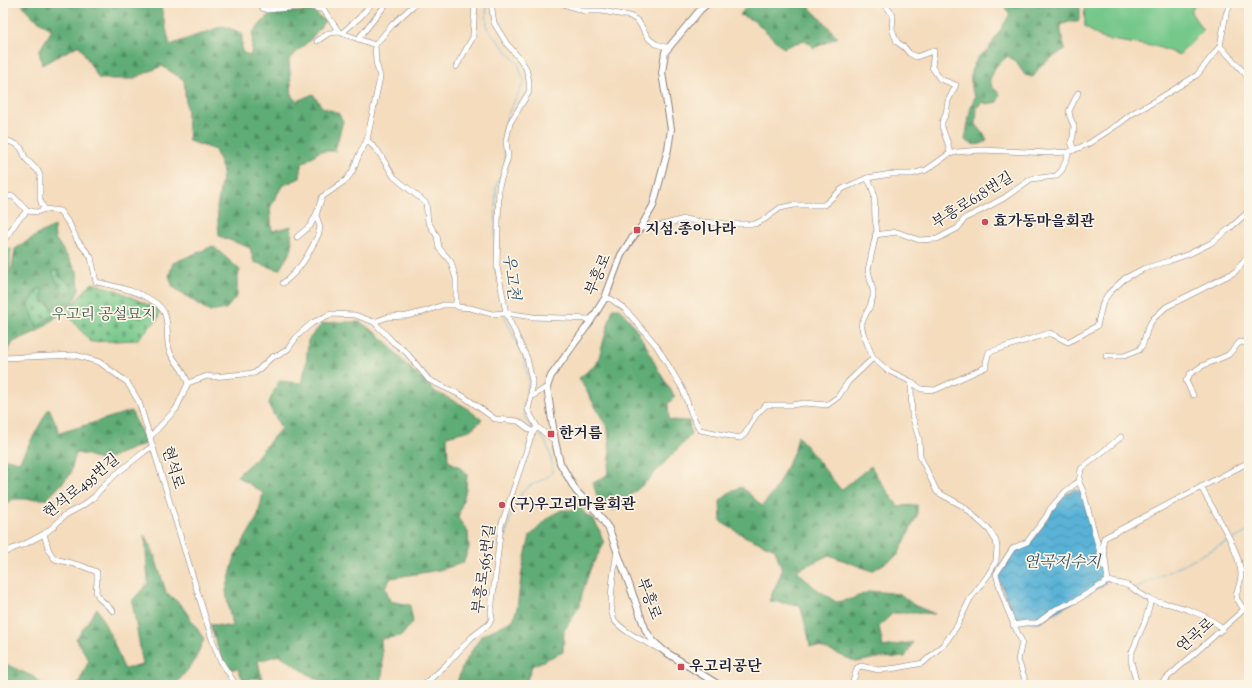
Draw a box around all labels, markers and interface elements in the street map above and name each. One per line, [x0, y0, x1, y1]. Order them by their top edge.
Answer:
street label: 부흥로618번길 [928, 168, 1018, 234]
place label: 효가동마을회관 [993, 212, 1095, 233]
marker: 효가동마을회관 [980, 217, 990, 227]
place label: 지섬.종이나라 [645, 220, 736, 241]
marker: 지섬.종이나라 [632, 225, 642, 235]
street label: 부흥로 [581, 250, 617, 299]
water label: 우고천 [496, 253, 524, 303]
park label: 우고리 공설묘지 [52, 305, 156, 326]
place label: 한거름 [559, 424, 603, 445]
marker: 한거름 [546, 429, 556, 439]
street label: 현석로 [156, 444, 189, 492]
street label: 현석로495번길 [39, 450, 125, 524]
place label: (구)우고리마을회관 [510, 495, 636, 516]
marker: (구)우고리마을회관 [497, 500, 507, 510]
street label: 부흥로565번길 [468, 523, 502, 615]
water label: 연곡저수지 [1023, 552, 1102, 575]
street label: 부흥로 [631, 575, 665, 623]
street label: 연곡로 [1173, 613, 1220, 658]
place label: 우고리공단 [689, 657, 762, 678]
marker: 우고리공단 [676, 662, 686, 672]

